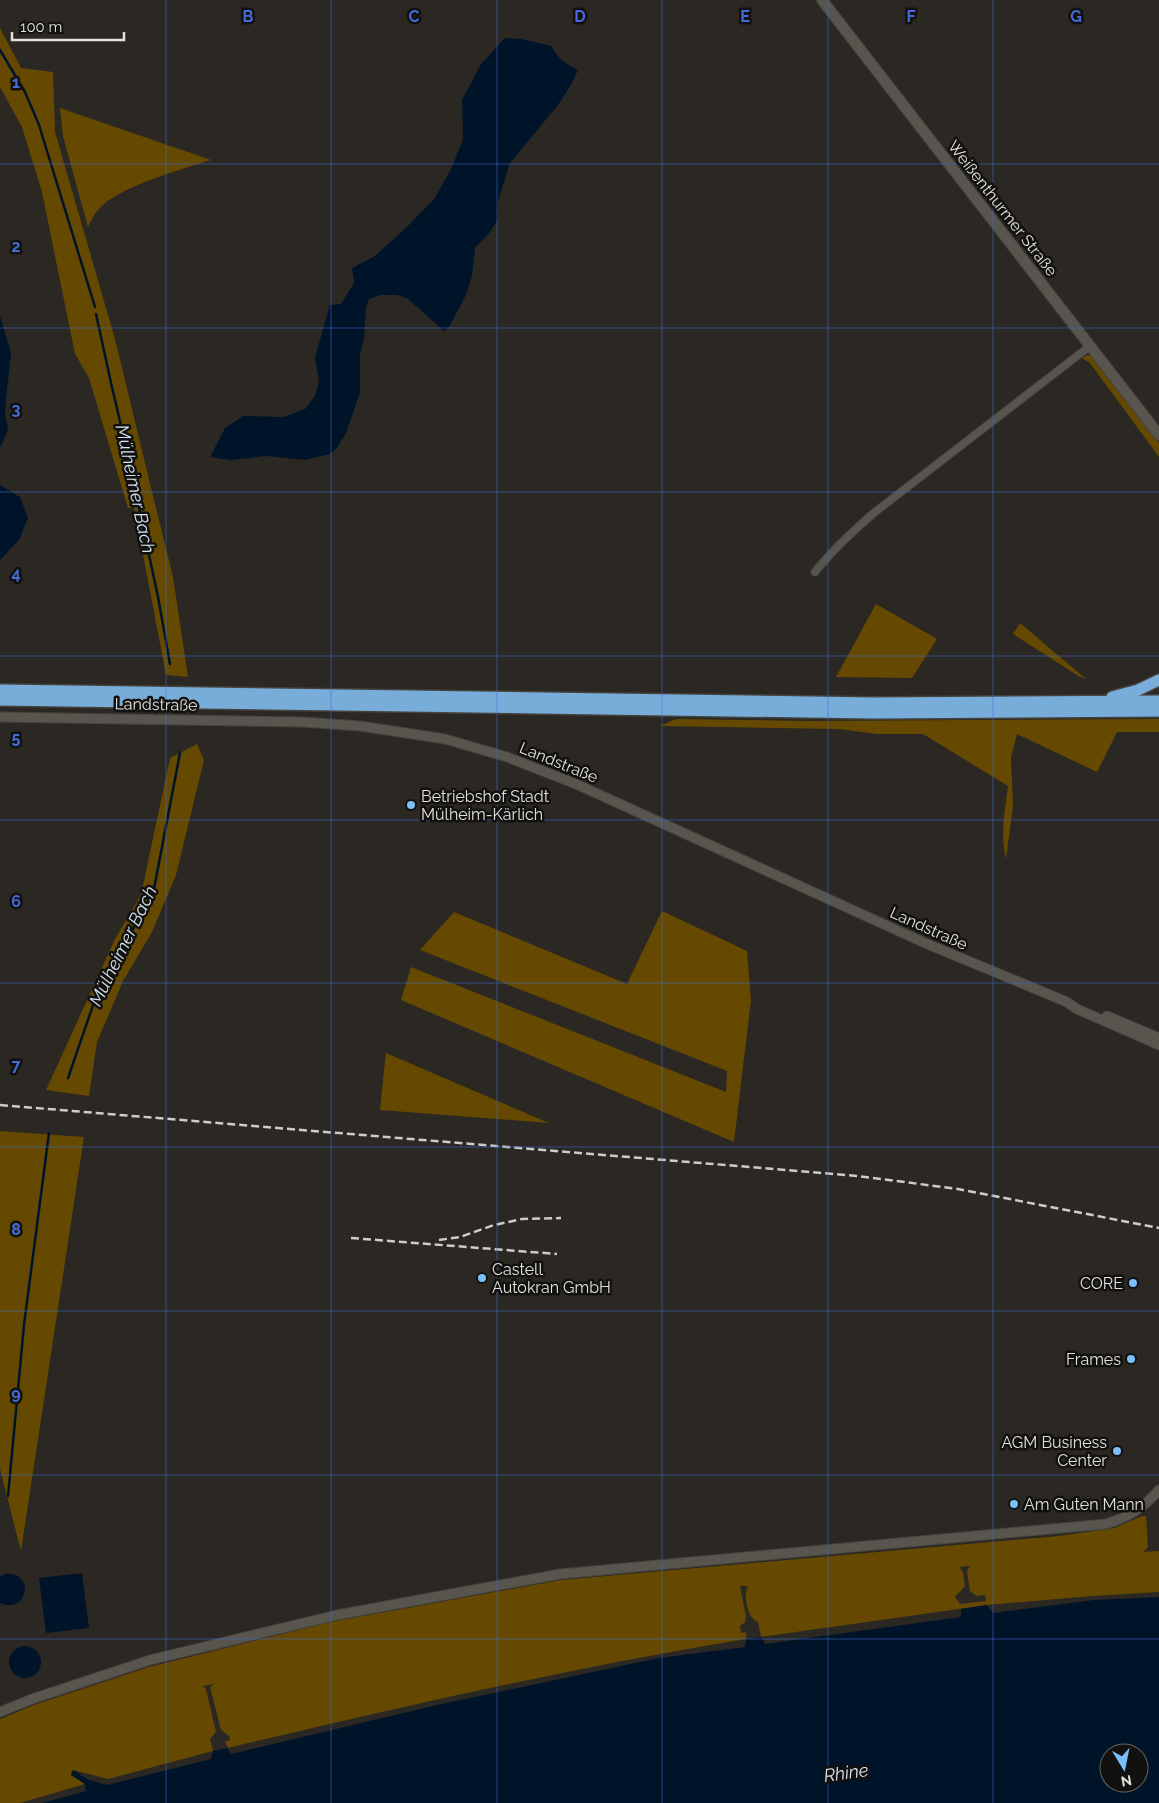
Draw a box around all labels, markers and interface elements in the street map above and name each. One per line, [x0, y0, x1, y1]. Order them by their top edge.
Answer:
text: B [243, 7, 254, 26]
text: C [409, 7, 420, 26]
text: D [574, 7, 586, 26]
text: E [740, 7, 750, 26]
text: F [906, 7, 916, 26]
text: G [1070, 7, 1082, 26]
scale bar [12, 10, 125, 42]
text: 100 m [20, 18, 62, 36]
text: 1 [12, 73, 20, 92]
street label: Weißenthurmer Straße [944, 137, 1061, 280]
text: 2 [11, 237, 21, 256]
text: 3 [12, 400, 21, 419]
water label: Mülheimer Bach [112, 423, 159, 555]
text: 4 [11, 564, 21, 583]
street label: Landstraße [114, 694, 198, 715]
text: 5 [12, 728, 21, 747]
street label: Landstraße [517, 738, 601, 787]
place label: Betriebshof Stadt Mülheim-Kärlich [421, 787, 550, 824]
marker: Betriebshof Stadt Mülheim-Kärlich [405, 799, 417, 811]
water label: Mülheimer Bach [84, 882, 161, 1009]
text: 6 [11, 892, 21, 911]
street label: Landstraße [887, 903, 971, 954]
text: 7 [12, 1056, 21, 1075]
text: 8 [11, 1220, 21, 1239]
place label: Castell Autokran GmbH [492, 1260, 611, 1297]
marker: Castell Autokran GmbH [476, 1272, 488, 1284]
place label: CORE [1080, 1274, 1123, 1293]
marker: CORE [1127, 1277, 1139, 1289]
place label: Frames [1066, 1350, 1121, 1369]
marker: Frames [1125, 1353, 1137, 1365]
text: 9 [11, 1384, 21, 1403]
place label: AGM Business Center [1001, 1433, 1107, 1470]
marker: AGM Business Center [1111, 1445, 1123, 1457]
place label: Am Guten Mann [1024, 1495, 1144, 1514]
marker: Am Guten Mann [1008, 1498, 1020, 1510]
north arrow [1099, 1743, 1149, 1793]
water label: Rhine [822, 1759, 870, 1786]
text: N [1120, 1772, 1133, 1790]

